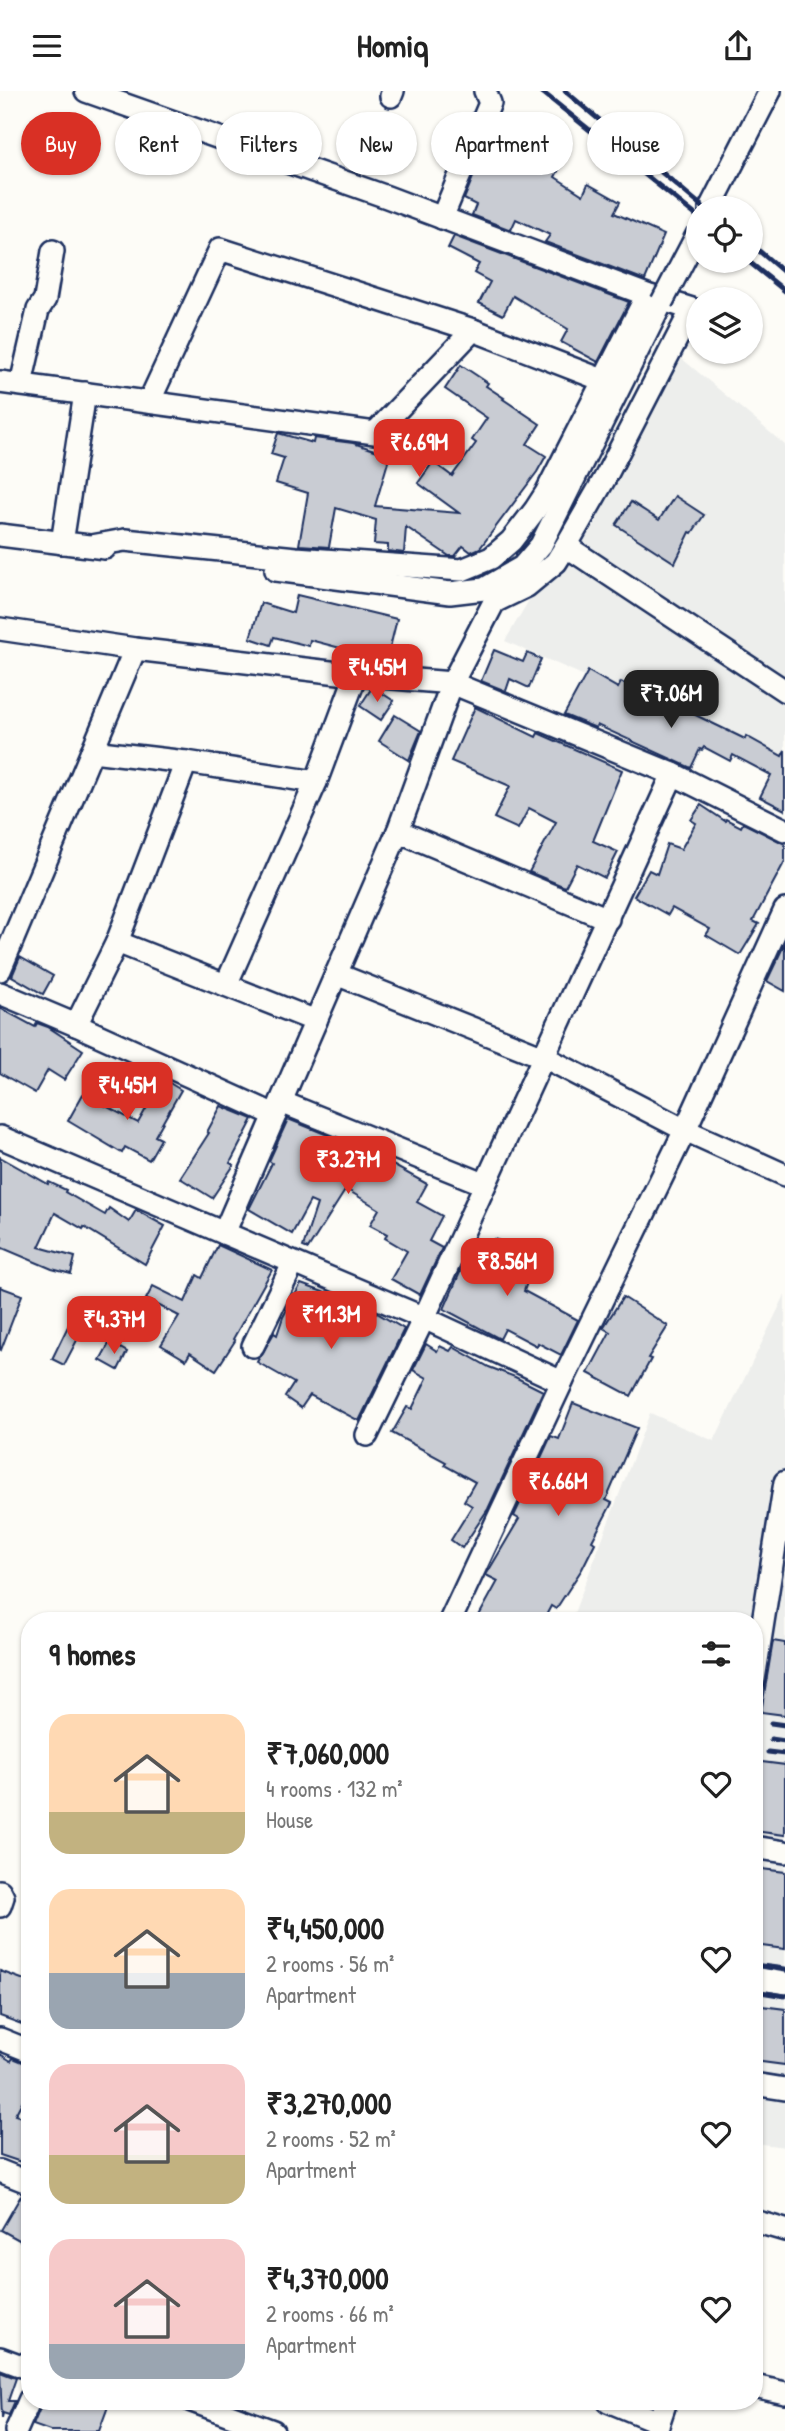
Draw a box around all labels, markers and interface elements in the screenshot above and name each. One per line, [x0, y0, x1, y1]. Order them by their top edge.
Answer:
text: Homiq [357, 24, 428, 67]
icon: menu [28, 27, 66, 65]
icon: share [719, 27, 757, 65]
chip: Buy [21, 112, 101, 175]
chip: Rent [115, 112, 202, 175]
chip: Filters [216, 112, 322, 175]
chip: New [336, 112, 417, 175]
chip: Apartment [431, 112, 573, 175]
chip: House [587, 112, 684, 175]
map controls [686, 196, 763, 364]
button: locate [686, 196, 763, 273]
button: layers [686, 287, 763, 364]
pin: ₹6.69M [362, 419, 476, 479]
text: ₹6.69M [390, 426, 448, 457]
pin: ₹4.45M [320, 645, 434, 704]
text: ₹4.45M [348, 651, 406, 682]
pin: ₹7.06M [614, 671, 728, 730]
text: ₹7.06M [640, 677, 702, 708]
pin: ₹4.45M [70, 1063, 184, 1122]
text: ₹4.45M [98, 1069, 156, 1100]
pin: ₹3.27M [291, 1137, 405, 1196]
text: ₹3.27M [316, 1143, 380, 1174]
pin: ₹8.56M [450, 1239, 564, 1298]
text: ₹8.56M [477, 1245, 537, 1276]
pin: ₹11.3M [274, 1291, 388, 1351]
pin: ₹4.37M [57, 1297, 171, 1356]
text: ₹11.3M [302, 1298, 360, 1329]
text: ₹4.37M [83, 1303, 145, 1334]
pin: ₹6.66M [501, 1459, 615, 1518]
text: ₹6.66M [528, 1465, 588, 1496]
text: 9 homes [49, 1634, 136, 1674]
icon: filters [697, 1635, 735, 1673]
text: ₹7,060,000 [266, 1733, 389, 1773]
icon: home [105, 1742, 189, 1826]
icon: heart [697, 1765, 735, 1803]
text: 4 rooms · 132 m² [266, 1773, 403, 1804]
text: House [266, 1804, 313, 1835]
text: ₹4,450,000 [266, 1908, 384, 1948]
icon: home [105, 1917, 189, 2001]
icon: heart [697, 1940, 735, 1978]
text: 2 rooms · 56 m² [266, 1948, 394, 1979]
text: Apartment [266, 1979, 356, 2010]
text: ₹3,270,000 [266, 2083, 391, 2123]
icon: home [105, 2092, 189, 2176]
icon: heart [697, 2115, 735, 2153]
text: 2 rooms · 52 m² [266, 2123, 396, 2154]
text: Apartment [266, 2154, 356, 2185]
text: ₹4,370,000 [266, 2258, 389, 2298]
icon: home [105, 2267, 189, 2351]
icon: heart [697, 2290, 735, 2328]
text: 2 rooms · 66 m² [266, 2298, 394, 2329]
text: Apartment [266, 2329, 356, 2360]

